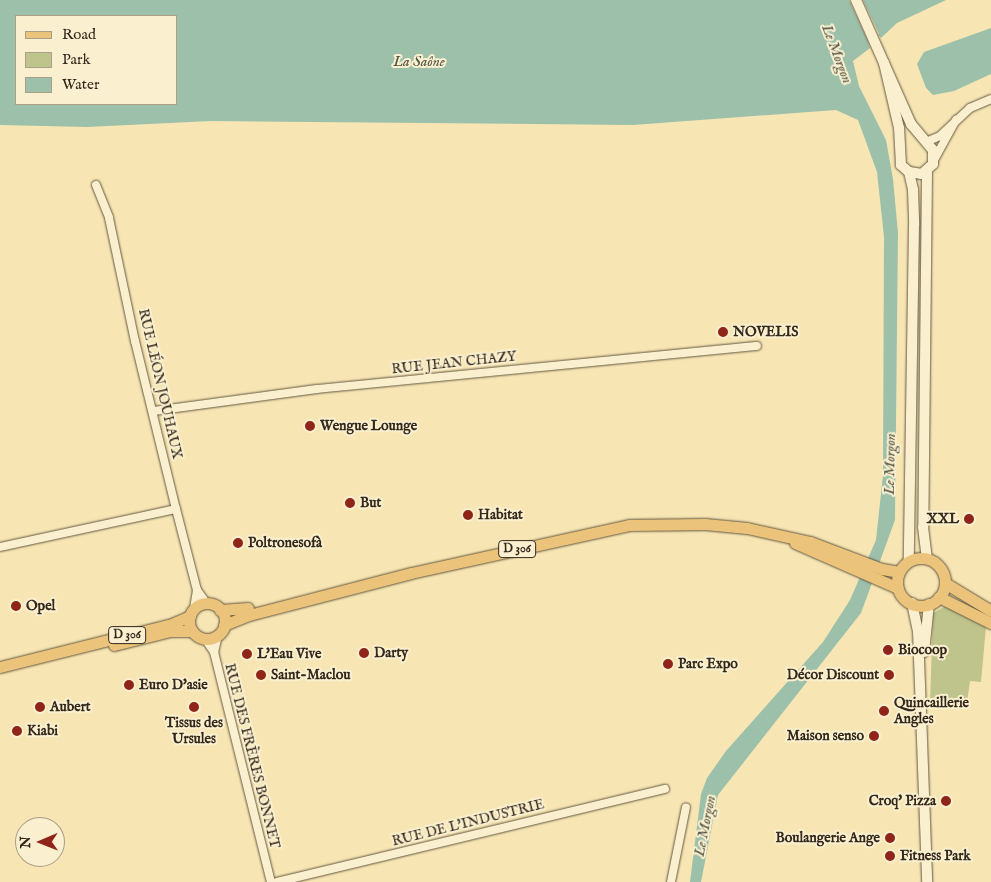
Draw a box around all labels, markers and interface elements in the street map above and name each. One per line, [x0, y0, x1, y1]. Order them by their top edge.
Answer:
legend [15, 15, 178, 105]
water label: Le Morgon [818, 22, 856, 86]
text: Road [62, 25, 96, 44]
text: Park [62, 50, 91, 69]
water label: La Saône [393, 53, 445, 71]
text: Water [62, 75, 99, 94]
street label: RUE LÉON JOUHAUX [135, 307, 185, 461]
place label: NOVELIS [733, 324, 798, 340]
marker: NOVELIS [717, 326, 729, 338]
street label: RUE JEAN CHAZY [391, 348, 517, 378]
place label: Wengue Lounge [320, 418, 417, 434]
marker: Wengue Lounge [304, 420, 316, 432]
water label: Le Morgon [880, 433, 900, 495]
place label: But [360, 495, 381, 511]
marker: But [344, 497, 356, 509]
place label: Habitat [478, 507, 523, 523]
marker: Habitat [462, 509, 474, 521]
place label: XXL [926, 511, 959, 527]
marker: XXL [963, 513, 975, 525]
place label: Poltronesofà [248, 535, 322, 551]
marker: Poltronesofà [232, 537, 244, 549]
road number: D 306 [497, 540, 537, 558]
place label: Opel [26, 598, 55, 614]
marker: Opel [10, 600, 22, 612]
road number: D 306 [107, 626, 147, 644]
place label: Biocoop [898, 642, 947, 658]
marker: Biocoop [882, 644, 894, 656]
place label: Darty [374, 645, 408, 661]
place label: L'Eau Vive [257, 646, 321, 662]
marker: Darty [358, 647, 370, 659]
marker: L'Eau Vive [241, 648, 253, 660]
place label: Parc Expo [678, 656, 738, 672]
marker: Parc Expo [662, 658, 674, 670]
street label: RUE DES FRÈRES BONNET [221, 662, 283, 850]
place label: Saint-Maclou [271, 667, 350, 683]
place label: Décor Discount [787, 667, 879, 683]
marker: Saint-Maclou [255, 669, 267, 681]
marker: Décor Discount [883, 669, 895, 681]
place label: Euro D'asie [139, 677, 208, 693]
marker: Euro D'asie [123, 679, 135, 691]
place label: Quincaillerie Angles [894, 695, 969, 728]
place label: Aubert [50, 699, 91, 715]
marker: Aubert [34, 701, 46, 713]
marker: Tissus des Ursules [188, 701, 200, 713]
marker: Quincaillerie Angles [878, 705, 890, 717]
place label: Tissus des Ursules [165, 715, 223, 748]
place label: Kiabi [27, 723, 58, 739]
marker: Kiabi [11, 725, 23, 737]
place label: Maison senso [787, 728, 864, 744]
marker: Maison senso [868, 730, 880, 742]
place label: Croq' Pizza [869, 793, 936, 809]
water label: Le Morgon [690, 794, 720, 858]
marker: Croq' Pizza [940, 795, 952, 807]
street label: RUE DE L'INDUSTRIE [390, 796, 546, 850]
north arrow [15, 817, 65, 867]
place label: Boulangerie Ange [775, 830, 880, 846]
marker: Boulangerie Ange [884, 832, 896, 844]
text: N [17, 836, 35, 848]
place label: Fitness Park [900, 848, 971, 864]
marker: Fitness Park [884, 850, 896, 862]

